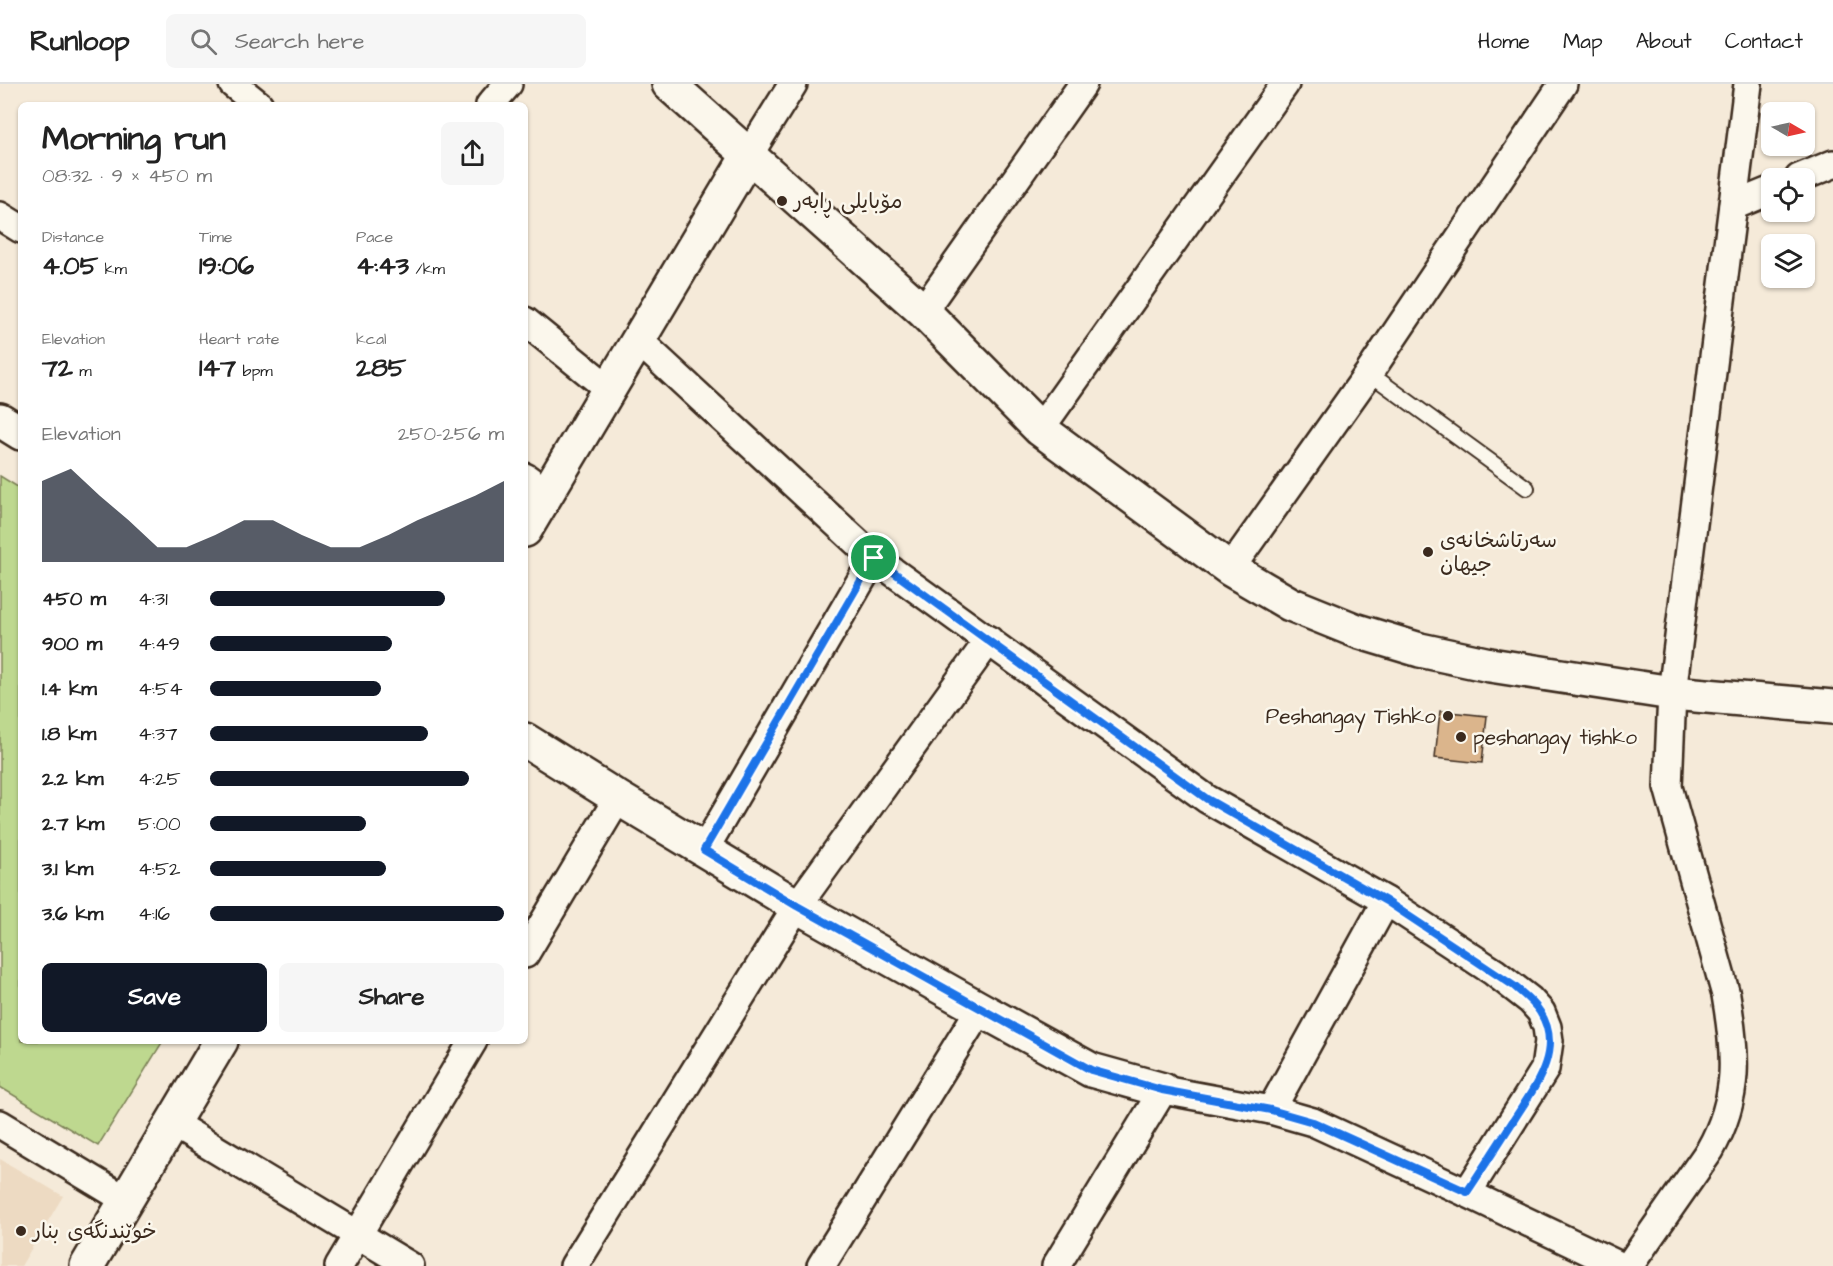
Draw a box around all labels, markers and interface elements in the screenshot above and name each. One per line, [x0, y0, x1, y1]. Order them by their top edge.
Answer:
search box [166, 14, 586, 68]
text: Runloop [30, 22, 130, 61]
icon: search [187, 25, 220, 58]
text: Search here [235, 26, 365, 57]
text: Home [1478, 27, 1530, 56]
text: Map [1563, 27, 1603, 56]
text: About [1636, 27, 1692, 56]
text: Contact [1725, 27, 1803, 56]
north arrow [1761, 102, 1815, 156]
map controls [1761, 102, 1815, 288]
text: Morning run [42, 116, 226, 162]
button: share [441, 122, 504, 185]
text: 08:32 · 9 × 450 m [42, 162, 212, 190]
button: locate [1761, 168, 1815, 222]
place label: مۆبایلی ڕابەر [792, 187, 902, 218]
marker: مۆبایلی ڕابەر [775, 194, 789, 208]
text: Distance [42, 226, 104, 248]
text: Time [199, 226, 233, 248]
text: Pace [356, 226, 393, 248]
button: layers [1761, 234, 1815, 288]
text: 4.05 [42, 248, 98, 284]
text: 19:06 [199, 248, 254, 284]
text: 4:43 [356, 248, 409, 284]
text: km [98, 258, 127, 280]
text: /km [409, 258, 445, 280]
text: Elevation [42, 328, 105, 350]
text: Heart rate [199, 328, 279, 350]
text: kcal [356, 328, 387, 350]
text: 72 [42, 350, 73, 386]
text: 147 [199, 350, 236, 386]
text: 285 [356, 350, 406, 386]
text: m [73, 360, 92, 382]
text: bpm [236, 360, 273, 382]
text: Elevation [42, 420, 121, 448]
text: 250–256 m [398, 420, 504, 448]
place label: سەرتاشخانەی جیهان [1440, 526, 1557, 579]
pin [848, 532, 899, 583]
icon: arrive [857, 541, 890, 574]
marker: سەرتاشخانەی جیهان [1421, 545, 1435, 559]
text: 450 m [42, 585, 106, 613]
text: 4:31 [138, 585, 168, 613]
text: 900 m [42, 630, 102, 658]
text: 4:49 [138, 630, 180, 658]
text: 1.4 km [42, 675, 97, 703]
text: 4:54 [138, 675, 183, 703]
place label: Peshangay Tishko [1266, 702, 1436, 733]
marker: Peshangay Tishko [1441, 709, 1455, 723]
text: 1.8 km [42, 720, 96, 748]
text: 4:37 [138, 720, 177, 748]
place label: peshangay tishko [1473, 723, 1637, 754]
marker: peshangay tishko [1454, 730, 1468, 744]
text: 2.2 km [42, 765, 104, 793]
text: 4:25 [138, 765, 181, 793]
text: 2.7 km [42, 810, 104, 838]
text: 5:00 [138, 810, 181, 838]
text: 3.1 km [42, 855, 93, 883]
text: 4:52 [138, 855, 181, 883]
text: 3.6 km [42, 900, 103, 928]
text: 4:16 [138, 900, 170, 928]
button: Save [42, 963, 267, 1032]
button: Share [279, 963, 504, 1032]
place label: خوێندنگەی بنار [31, 1217, 157, 1246]
marker: خوێندنگەی بنار [14, 1224, 28, 1238]

